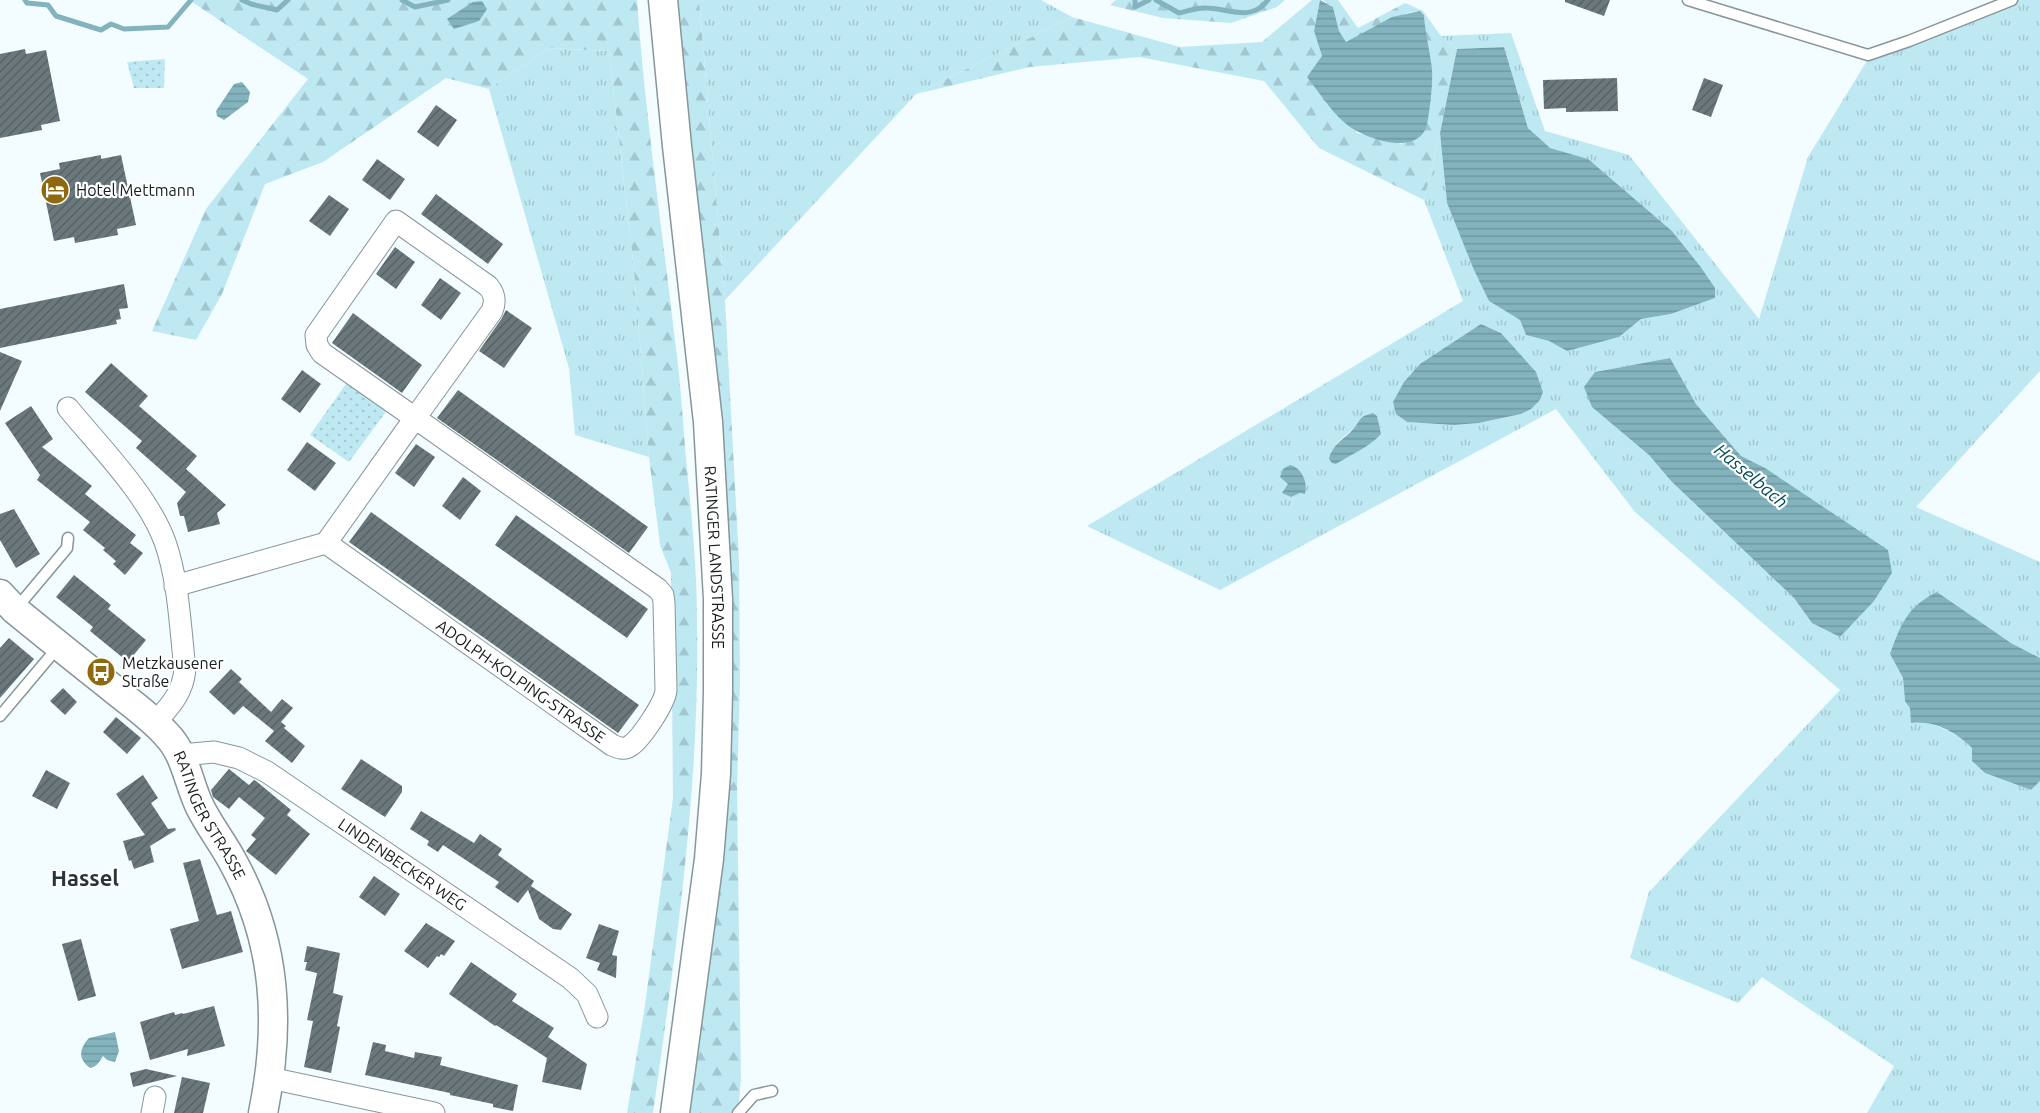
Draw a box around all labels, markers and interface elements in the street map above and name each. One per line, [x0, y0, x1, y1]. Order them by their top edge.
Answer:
hotel icon: Hotel Mettmann [39, 174, 71, 206]
place label: Hotel Mettmann [76, 181, 195, 199]
water label: Hasselbach [1711, 439, 1792, 511]
street label: RATINGER LANDSTRASSE [701, 465, 727, 649]
street label: ADOLPH-KOLPING-STRASSE [433, 616, 609, 746]
place label: Metzkausener Straße [122, 654, 224, 690]
bus stop icon: Metzkausener Straße [85, 656, 117, 688]
street label: RATINGER STRASSE [171, 748, 249, 882]
street label: LINDENBECKER WEG [335, 814, 470, 914]
district label: Hassel [51, 865, 119, 890]

